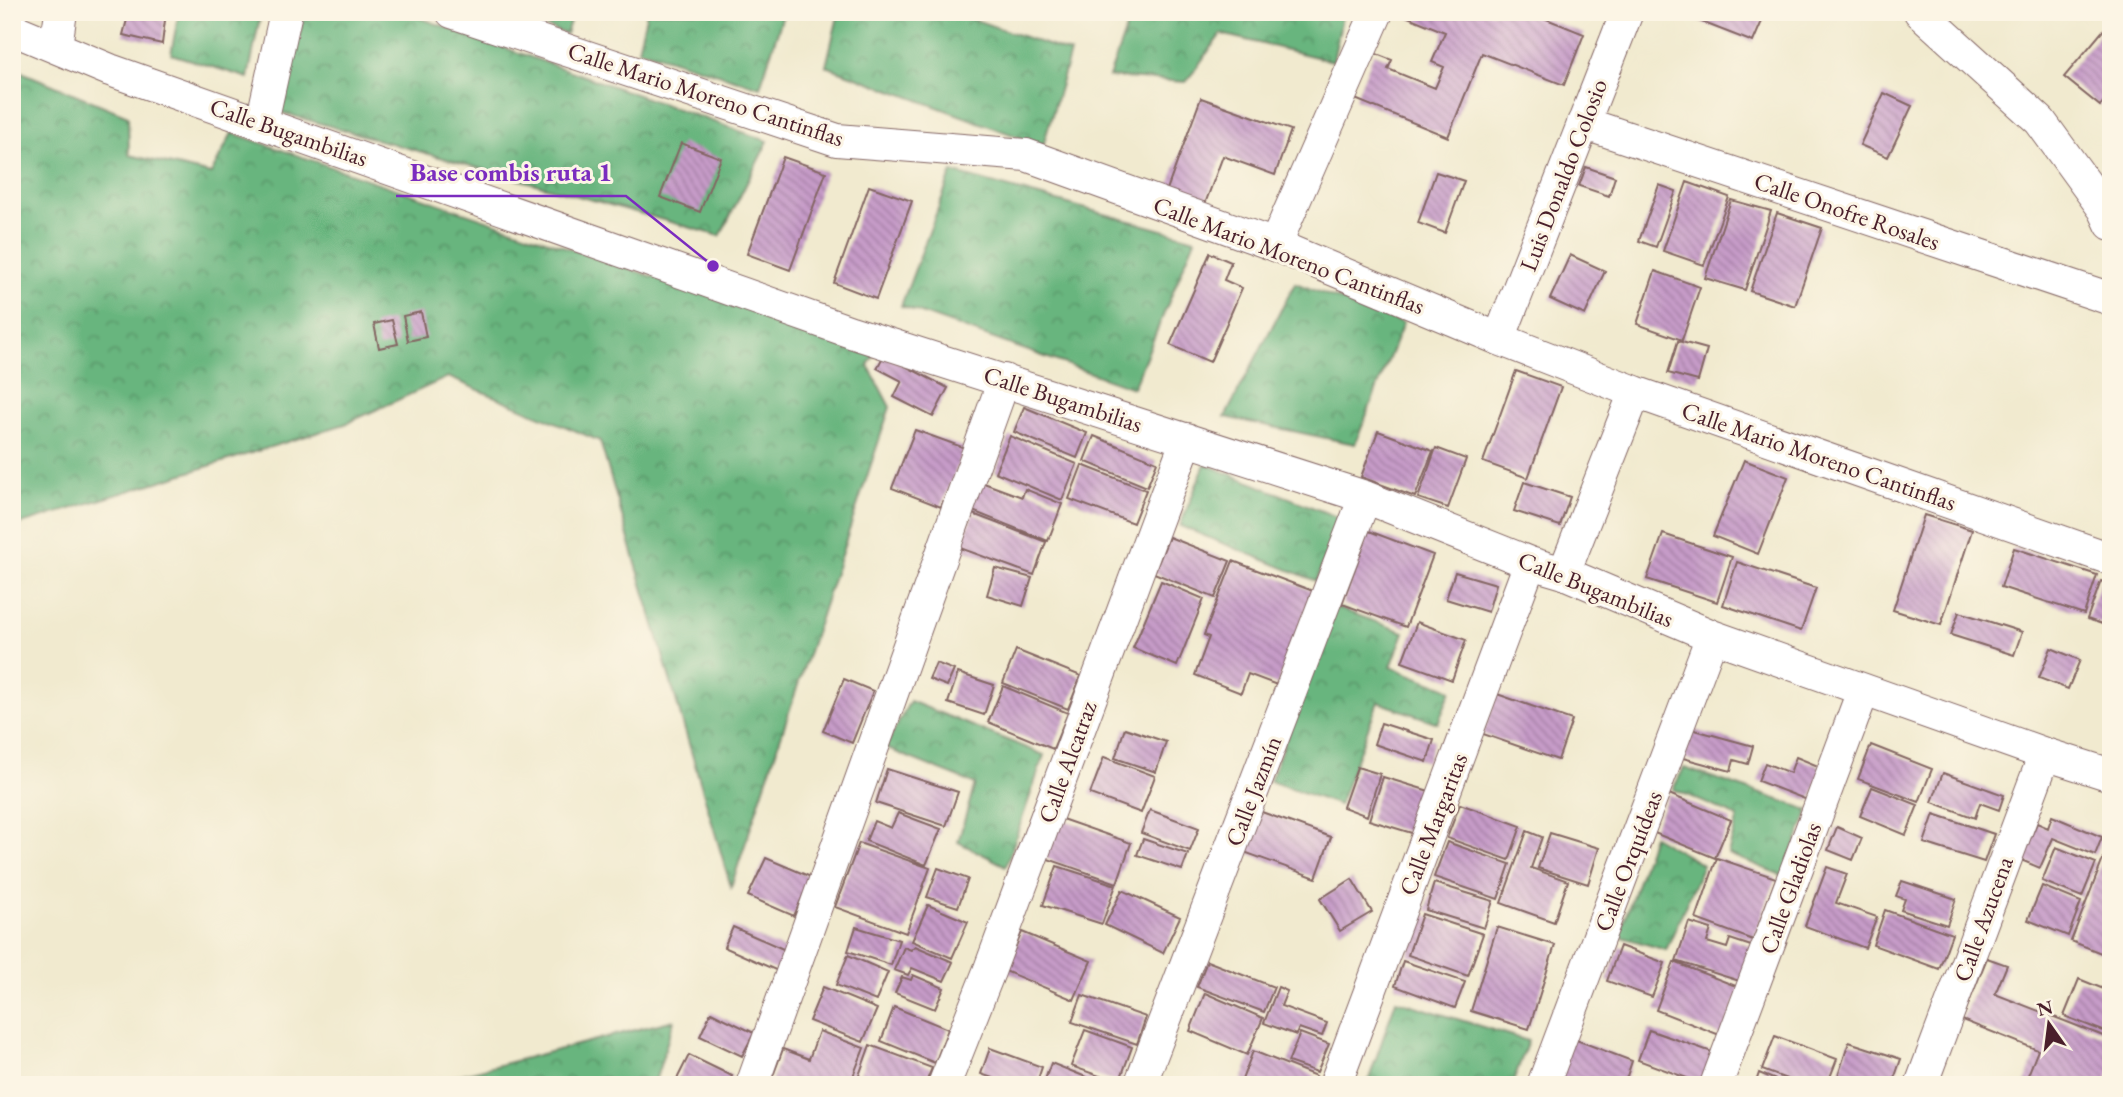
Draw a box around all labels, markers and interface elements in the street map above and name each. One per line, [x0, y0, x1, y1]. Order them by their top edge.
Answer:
street label: Calle Mario Moreno Cantinflas [564, 35, 848, 153]
street label: Luis Donaldo Colosio [1512, 74, 1614, 276]
street label: Calle Bugambilias [206, 90, 372, 174]
callout: Base combis ruta 1 [396, 149, 626, 196]
text: Base combis ruta 1 [410, 155, 612, 189]
street label: Calle Onofre Rosales [1750, 165, 1944, 257]
street label: Calle Mario Moreno Cantinflas [1149, 189, 1429, 321]
street label: Calle Bugambilias [980, 359, 1146, 439]
street label: Calle Mario Moreno Cantinflas [1678, 394, 1960, 518]
street label: Calle Bugambilias [1514, 544, 1678, 634]
street label: Calle Alcatraz [1031, 697, 1103, 827]
street label: Calle Jazmín [1218, 731, 1288, 851]
street label: Calle Margaritas [1392, 749, 1474, 899]
street label: Calle Orquídeas [1587, 786, 1669, 936]
street label: Calle Gladiolas [1752, 818, 1828, 958]
street label: Calle Azucena [1946, 852, 2020, 986]
north arrow [2014, 988, 2084, 1058]
text: N [2035, 994, 2056, 1022]

